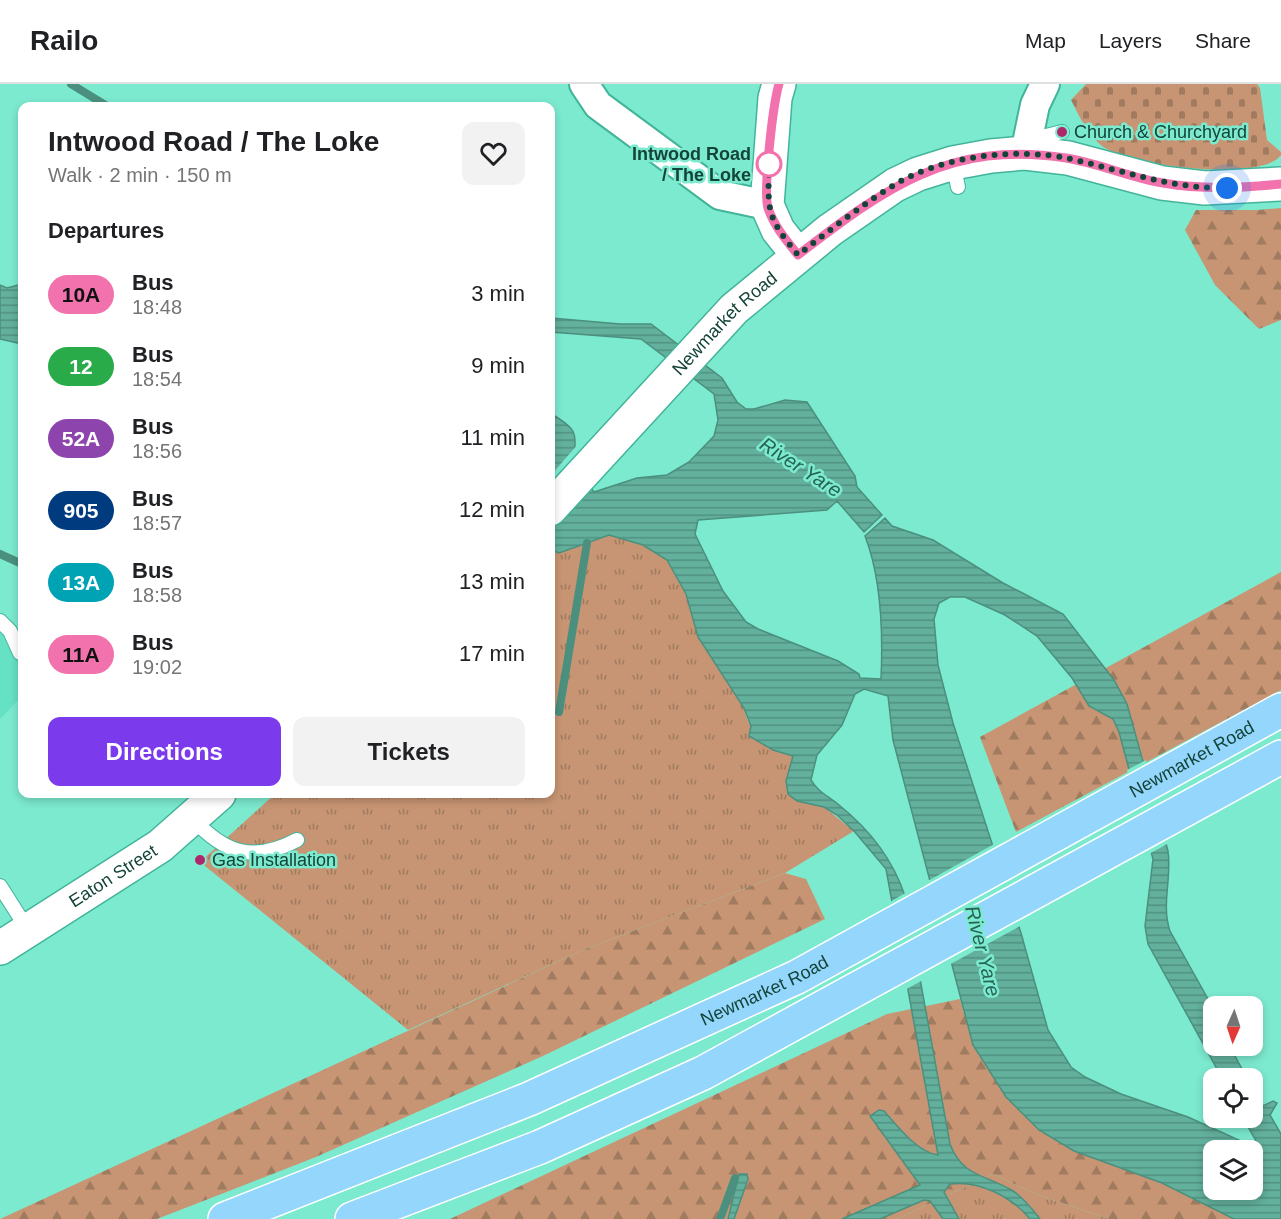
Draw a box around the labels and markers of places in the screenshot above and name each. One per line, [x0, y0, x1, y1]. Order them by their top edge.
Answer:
place label: Church & Churchyard [1074, 122, 1247, 142]
marker: Church & Churchyard [1055, 125, 1069, 139]
place label: Intwood Road / The Loke [632, 144, 751, 185]
marker: Intwood Road / The Loke [756, 151, 782, 177]
place label: Gas Installation [212, 850, 336, 870]
marker: Gas Installation [193, 853, 207, 867]

